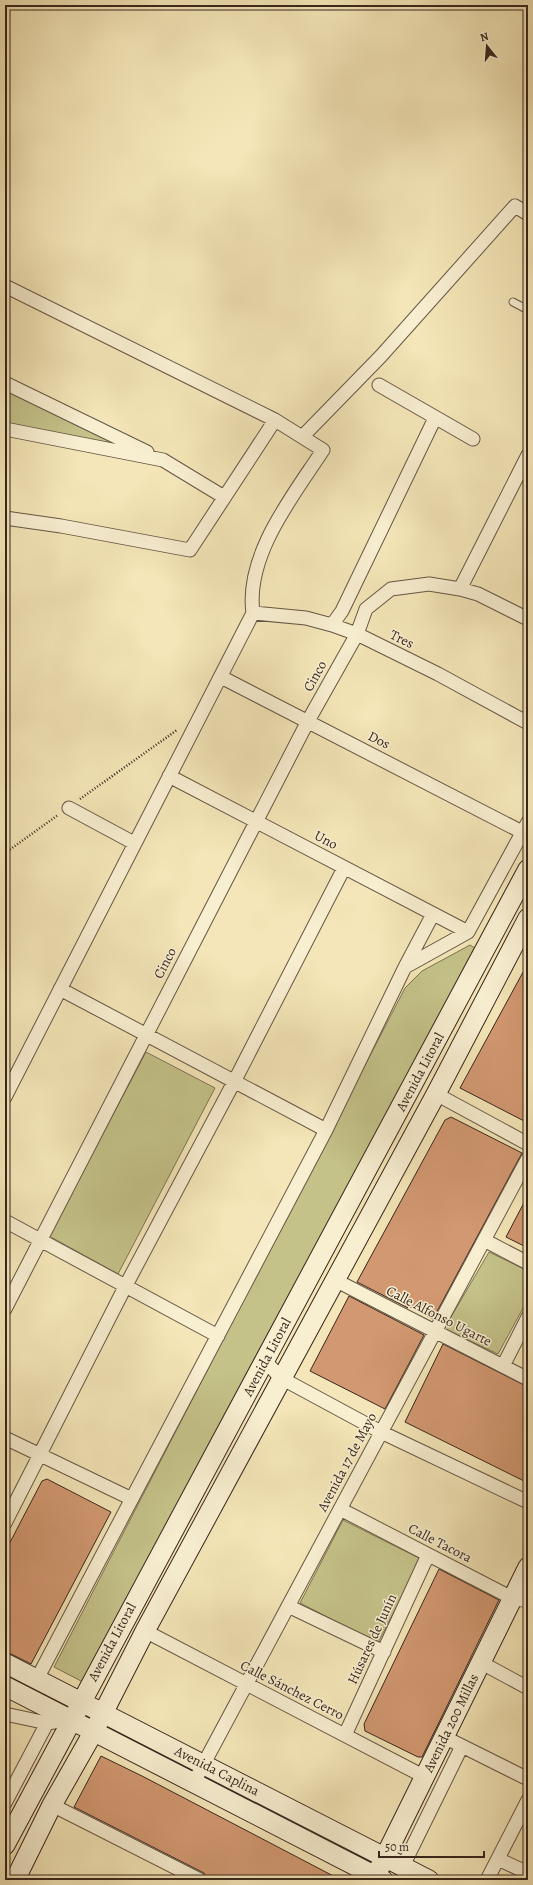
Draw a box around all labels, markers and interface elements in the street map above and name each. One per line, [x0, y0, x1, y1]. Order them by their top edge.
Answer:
north arrow [467, 26, 507, 66]
text: N [478, 29, 490, 45]
street label: Tres [387, 625, 417, 653]
street label: Cinco [299, 657, 331, 695]
street label: Dos [365, 726, 393, 754]
street label: Uno [311, 826, 341, 854]
street label: Cinco [149, 944, 181, 982]
street label: Avenida Litoral [391, 1029, 449, 1115]
street label: Calle Alfonso Ugarte [383, 1281, 495, 1351]
street label: Avenida Litoral [238, 1314, 296, 1400]
street label: Avenida 17 de Mayo [312, 1409, 381, 1516]
street label: Calle Tacora [405, 1519, 476, 1567]
street label: Húsares de Junín [343, 1590, 401, 1687]
street label: Avenida Litoral [83, 1599, 141, 1685]
street label: Calle Sánchez Cerro [237, 1656, 347, 1724]
street label: Avenida 200 Millas [418, 1670, 483, 1776]
street label: Avenida Caplina [170, 1741, 263, 1801]
scale bar [379, 1833, 484, 1859]
text: 50 m [385, 1839, 409, 1855]

